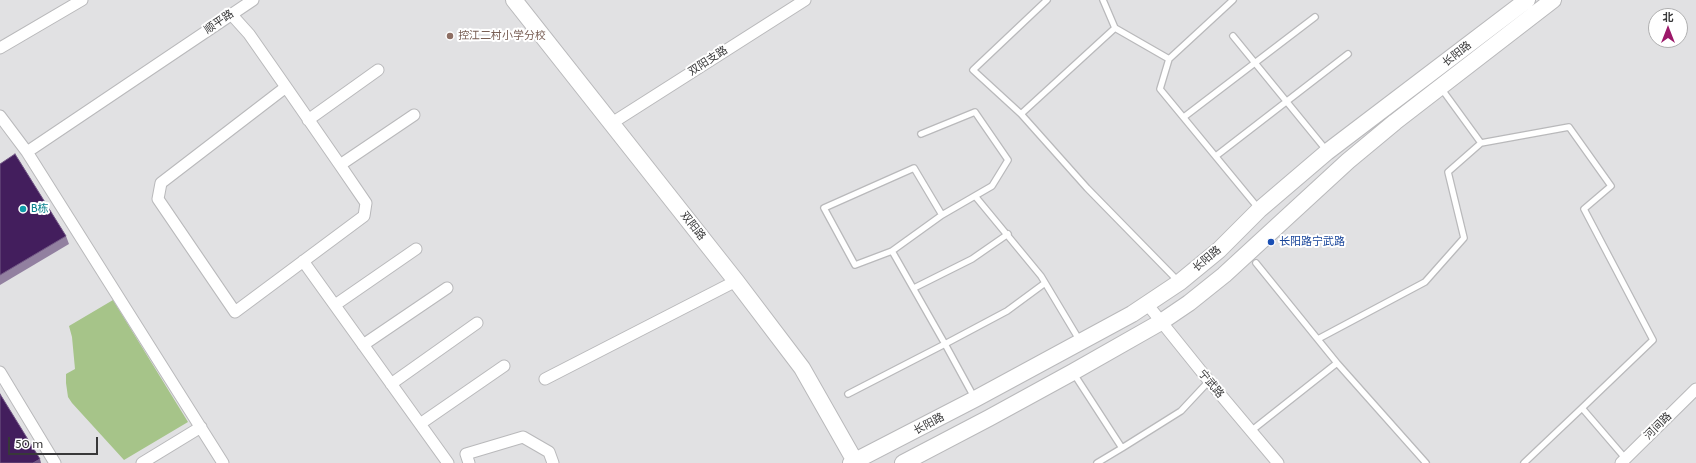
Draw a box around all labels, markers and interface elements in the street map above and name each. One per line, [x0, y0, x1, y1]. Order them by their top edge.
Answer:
street label: 顺平路 [202, 7, 236, 37]
north arrow [1648, 8, 1688, 48]
text: 北 [1663, 10, 1674, 24]
place label: 控江二村小学分校 [458, 29, 546, 43]
marker: 控江二村小学分校 [445, 31, 455, 41]
street label: 长阳路 [1440, 39, 1474, 69]
street label: 双阳支路 [686, 43, 730, 79]
place label: B栋 [31, 202, 49, 216]
marker: B栋 [18, 204, 28, 214]
street label: 双阳路 [678, 209, 708, 243]
place label: 长阳路宁武路 [1279, 235, 1345, 249]
marker: 长阳路宁武路 [1266, 237, 1276, 247]
street label: 长阳路 [1190, 243, 1224, 275]
street label: 宁武路 [1195, 367, 1227, 401]
street label: 长阳路 [911, 410, 947, 438]
street label: 河间路 [1642, 410, 1674, 442]
scale bar [10, 429, 100, 455]
text: 50 m [15, 436, 43, 451]

